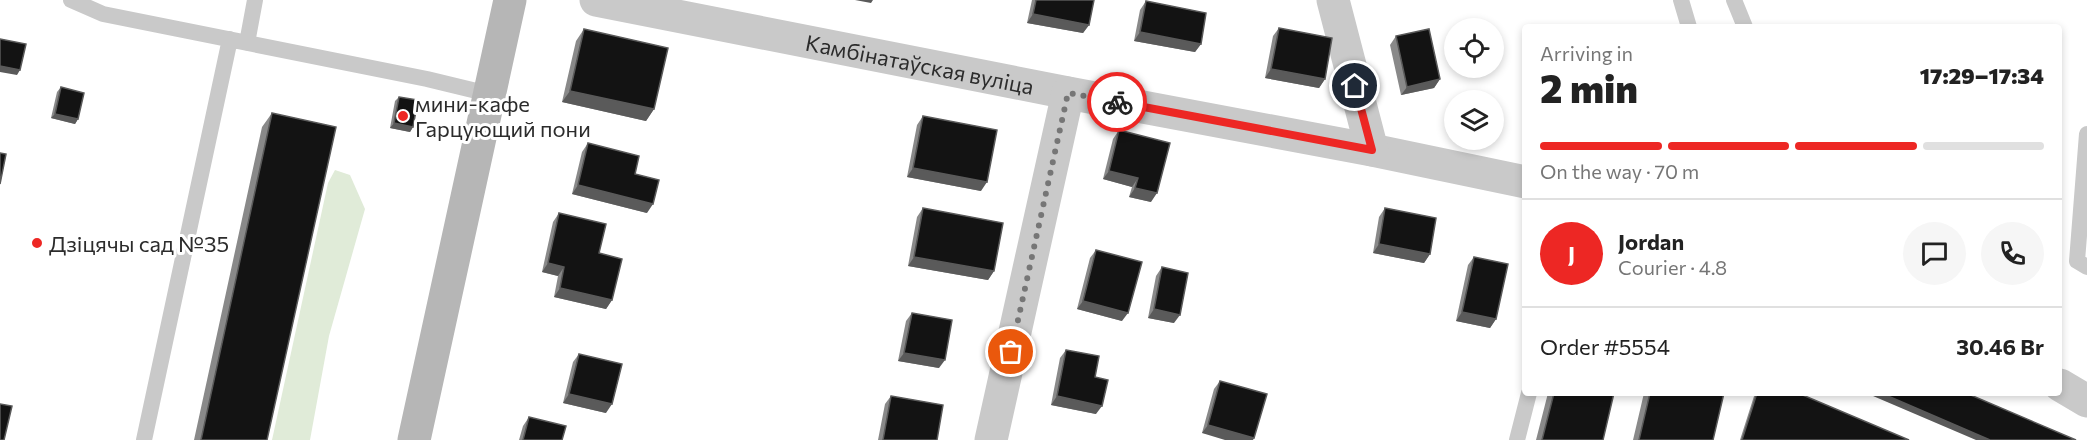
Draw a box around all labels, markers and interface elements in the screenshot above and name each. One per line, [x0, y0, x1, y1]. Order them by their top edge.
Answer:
map controls [1444, 18, 1504, 150]
button: locate [1444, 18, 1504, 78]
street label: Камбінатаўская вуліца [803, 28, 1036, 99]
text: Arriving in [1540, 41, 1633, 65]
pin [1329, 60, 1380, 111]
text: 17:29–17:34 [1920, 62, 2044, 89]
text: 2 min [1540, 63, 1638, 111]
icon: home [1338, 69, 1371, 102]
courier [1087, 72, 1147, 132]
icon: bike [1101, 86, 1134, 119]
place label: мини-кафе Гарцующий пони [415, 90, 591, 142]
button: layers [1444, 90, 1504, 150]
marker: мини-кафе Гарцующий пони [396, 109, 410, 123]
text: On the way · 70 m [1540, 159, 1699, 183]
button: chat [1903, 222, 1966, 285]
button: phone [1981, 222, 2044, 285]
text: Jordan [1618, 228, 1684, 255]
place label: Дзіцячы сад №35 [49, 230, 229, 257]
marker: Дзіцячы сад №35 [30, 236, 44, 250]
text: J [1568, 240, 1575, 267]
text: Courier · 4.8 [1618, 255, 1727, 279]
pin [985, 326, 1036, 377]
text: Order #5554 [1540, 333, 1670, 360]
text: 30.46 Br [1956, 333, 2044, 360]
icon: bag [994, 335, 1027, 368]

